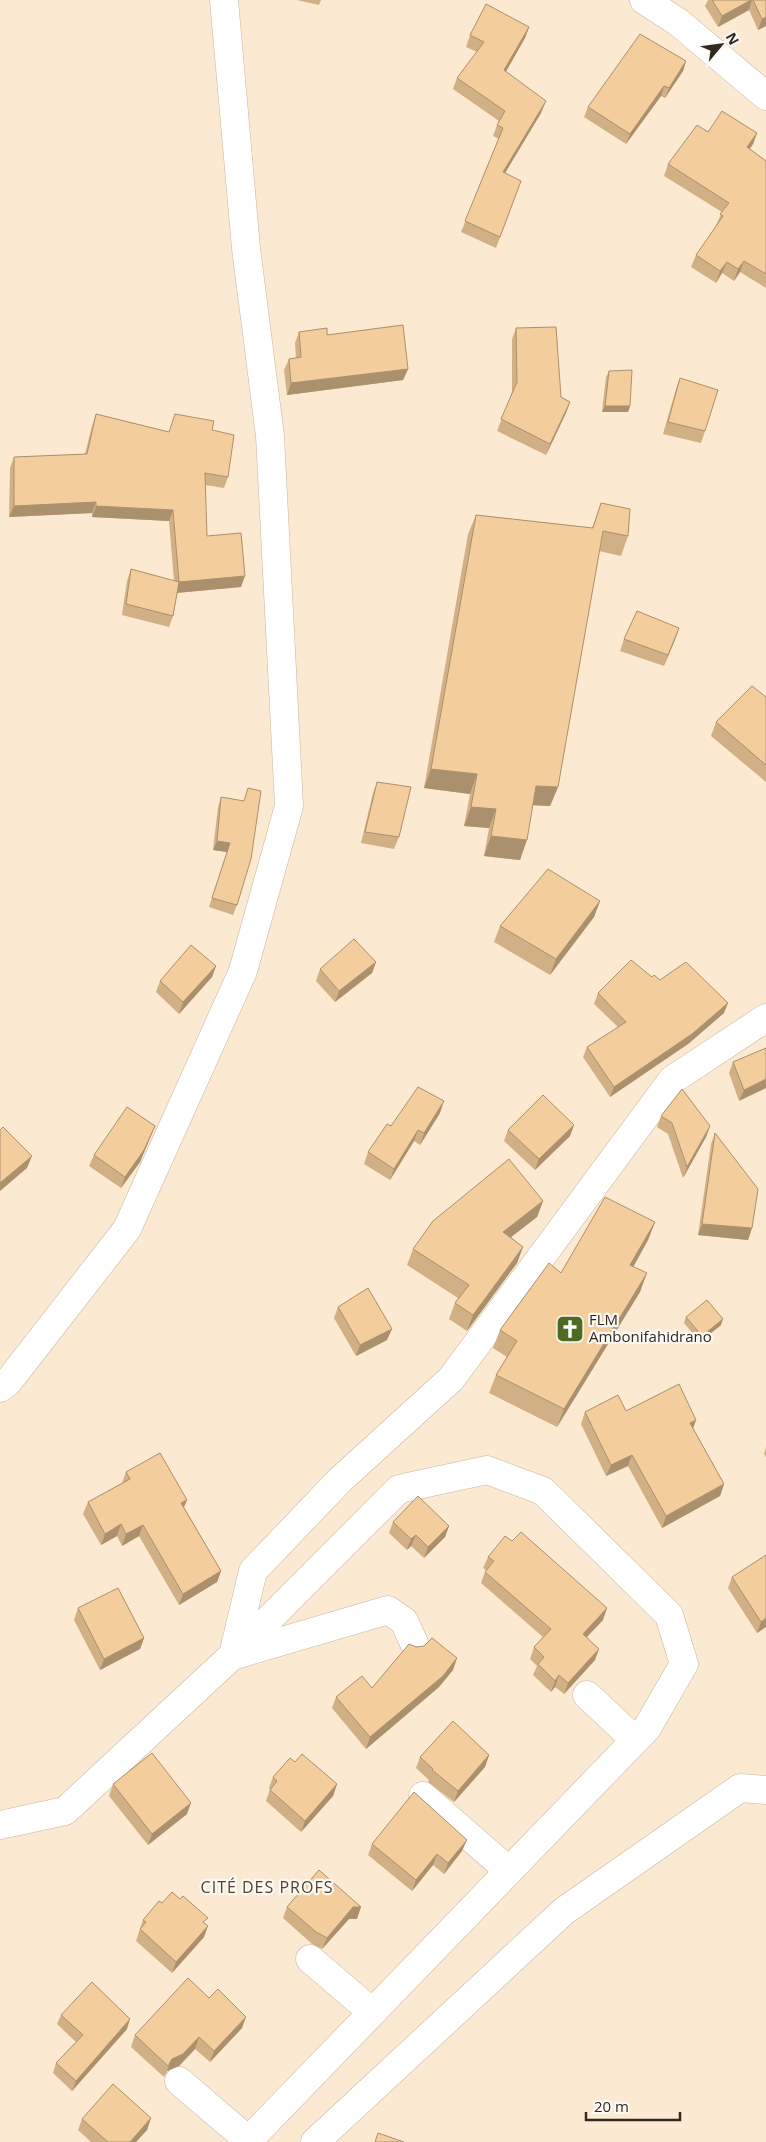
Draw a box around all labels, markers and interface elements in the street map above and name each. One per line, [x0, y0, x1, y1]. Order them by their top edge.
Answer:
north arrow [696, 20, 746, 70]
text: N [722, 29, 744, 48]
place label: FLM Ambonifahidrano [589, 1309, 712, 1346]
church icon: FLM Ambonifahidrano [555, 1314, 585, 1344]
district label: CITÉ DES PROFS [201, 1876, 333, 1898]
scale bar [586, 2090, 680, 2122]
text: 20 m [594, 2096, 629, 2116]

